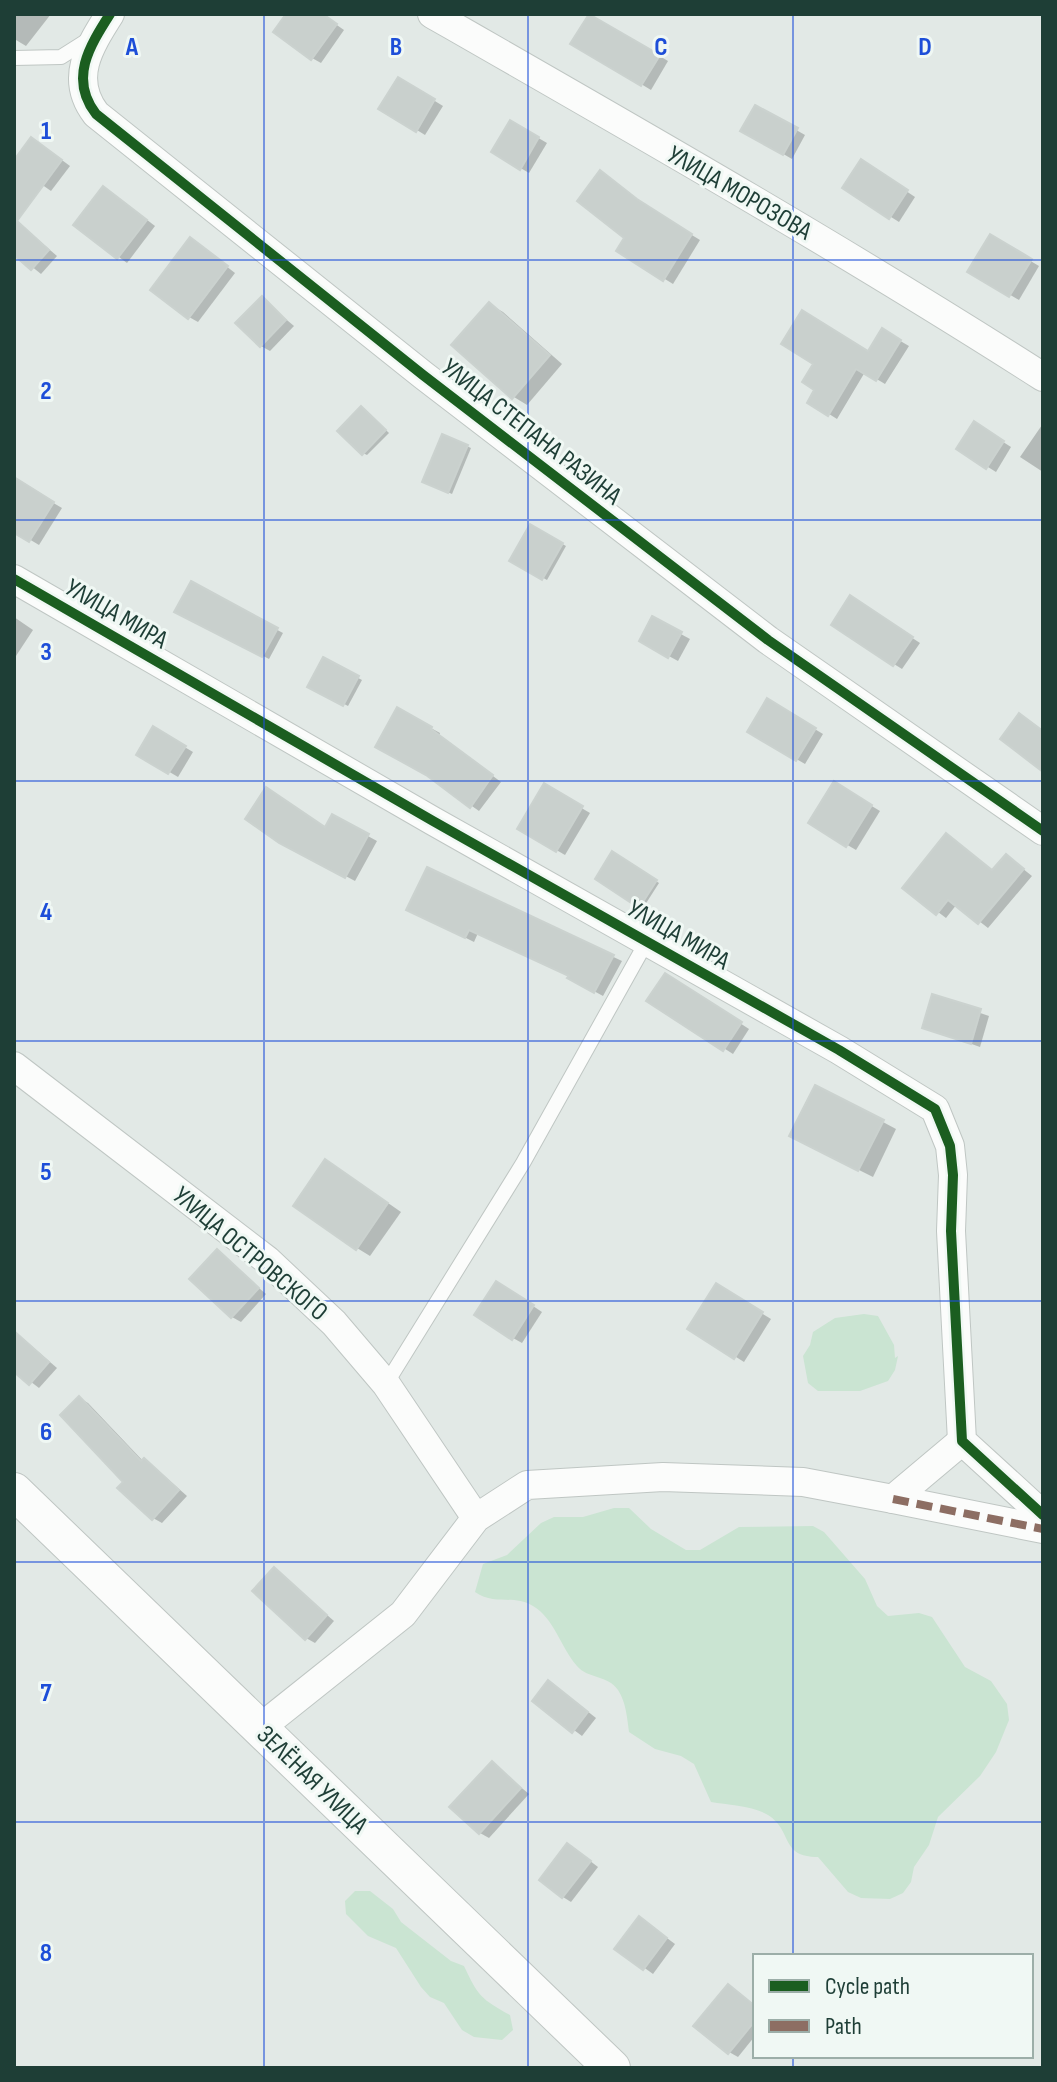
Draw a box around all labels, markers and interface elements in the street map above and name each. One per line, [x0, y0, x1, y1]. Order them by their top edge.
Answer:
text: A [125, 32, 139, 63]
text: B [390, 32, 402, 63]
text: C [654, 32, 668, 63]
text: D [918, 32, 932, 63]
text: 1 [41, 116, 51, 147]
street label: УЛИЦА МОРОЗОВА [662, 139, 818, 248]
street label: УЛИЦА СТЕПАНА РАЗИНА [435, 352, 628, 512]
text: 2 [40, 376, 52, 407]
street label: УЛИЦА МИРА [60, 573, 174, 656]
text: 3 [40, 637, 52, 668]
street label: УЛИЦА МИРА [622, 894, 736, 977]
text: 4 [40, 897, 52, 928]
text: 5 [40, 1157, 52, 1188]
street label: УЛИЦА ОСТРОВСКОГО [166, 1180, 334, 1328]
text: 6 [40, 1417, 52, 1448]
text: 7 [40, 1678, 52, 1709]
street label: ЗЕЛЁНАЯ УЛИЦА [250, 1719, 375, 1841]
text: 8 [40, 1938, 52, 1969]
legend [753, 1954, 1033, 2058]
text: Cycle path [825, 1972, 910, 2001]
text: Path [825, 2012, 862, 2041]

